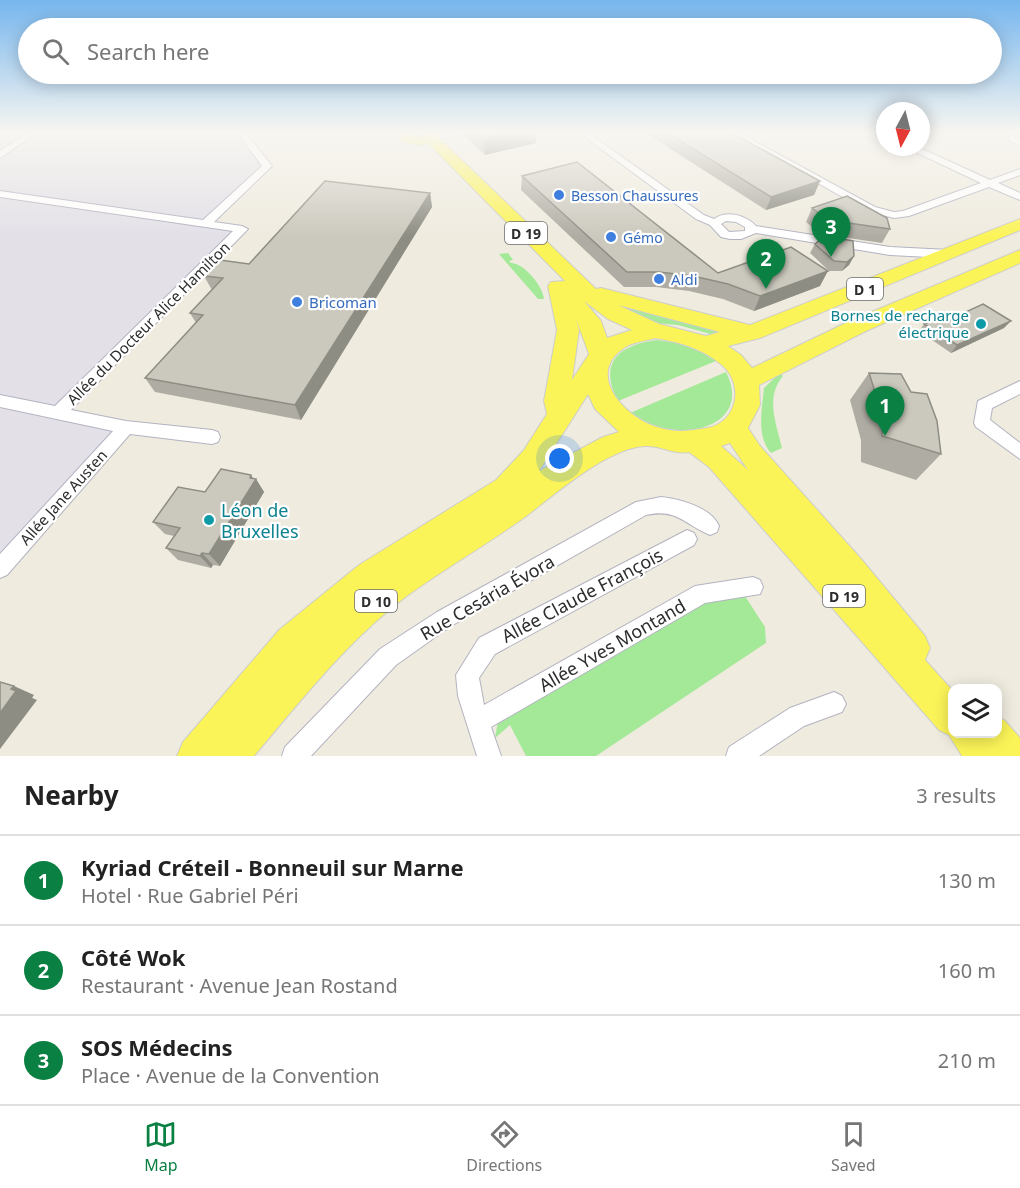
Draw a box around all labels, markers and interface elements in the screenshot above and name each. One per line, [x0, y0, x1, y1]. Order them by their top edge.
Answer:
search box [18, 18, 1002, 84]
icon: search [39, 35, 72, 68]
text: Search here [87, 36, 209, 66]
north arrow [876, 102, 930, 156]
place label: Besson Chaussures [571, 186, 699, 205]
marker: Besson Chaussures [552, 188, 566, 202]
pin: 3 [812, 208, 850, 257]
road number: D 19 [505, 222, 547, 244]
place label: Gémo [623, 228, 663, 247]
marker: Gémo [604, 230, 618, 244]
street label: Allée du Docteur Alice Hamilton [62, 237, 234, 409]
pin: 2 [746, 240, 786, 289]
place label: Aldi [671, 269, 698, 289]
marker: Aldi [652, 272, 666, 286]
road number: D 1 [847, 278, 883, 300]
place label: Bricoman [309, 292, 377, 312]
marker: Bricoman [290, 295, 304, 309]
place label: Bornes de recharge électrique [831, 305, 969, 342]
marker: Bornes de recharge électrique [974, 317, 988, 331]
pin: 1 [866, 386, 904, 436]
your location [545, 444, 574, 473]
street label: Allée Jane Austen [15, 445, 111, 549]
place label: Léon de Bruxelles [221, 498, 299, 543]
marker: Léon de Bruxelles [202, 513, 216, 527]
street label: Allée Claude François [497, 542, 667, 648]
street label: Rue Cesária Évora [415, 549, 559, 645]
road number: D 19 [823, 585, 865, 607]
road number: D 10 [355, 590, 397, 612]
street label: Allée Yves Montand [534, 593, 690, 697]
map controls [948, 684, 1002, 738]
button: layers [948, 684, 1002, 738]
text: Nearby [24, 777, 119, 813]
text: 3 results [916, 782, 996, 809]
text: Kyriad Créteil - Bonneuil sur Marne [81, 852, 464, 882]
text: 1 [38, 867, 49, 894]
text: 130 m [938, 867, 996, 894]
text: Hotel · Rue Gabriel Péri [81, 882, 299, 909]
text: Côté Wok [81, 942, 186, 972]
text: 2 [38, 957, 49, 984]
text: 160 m [938, 957, 996, 984]
text: Restaurant · Avenue Jean Rostand [81, 972, 398, 999]
text: SOS Médecins [81, 1032, 233, 1062]
text: 3 [38, 1047, 49, 1074]
text: 210 m [938, 1047, 996, 1074]
text: Place · Avenue de la Convention [81, 1062, 380, 1089]
tab: Map [144, 1118, 178, 1176]
tab: Directions [466, 1118, 542, 1176]
tab: Saved [831, 1118, 876, 1176]

